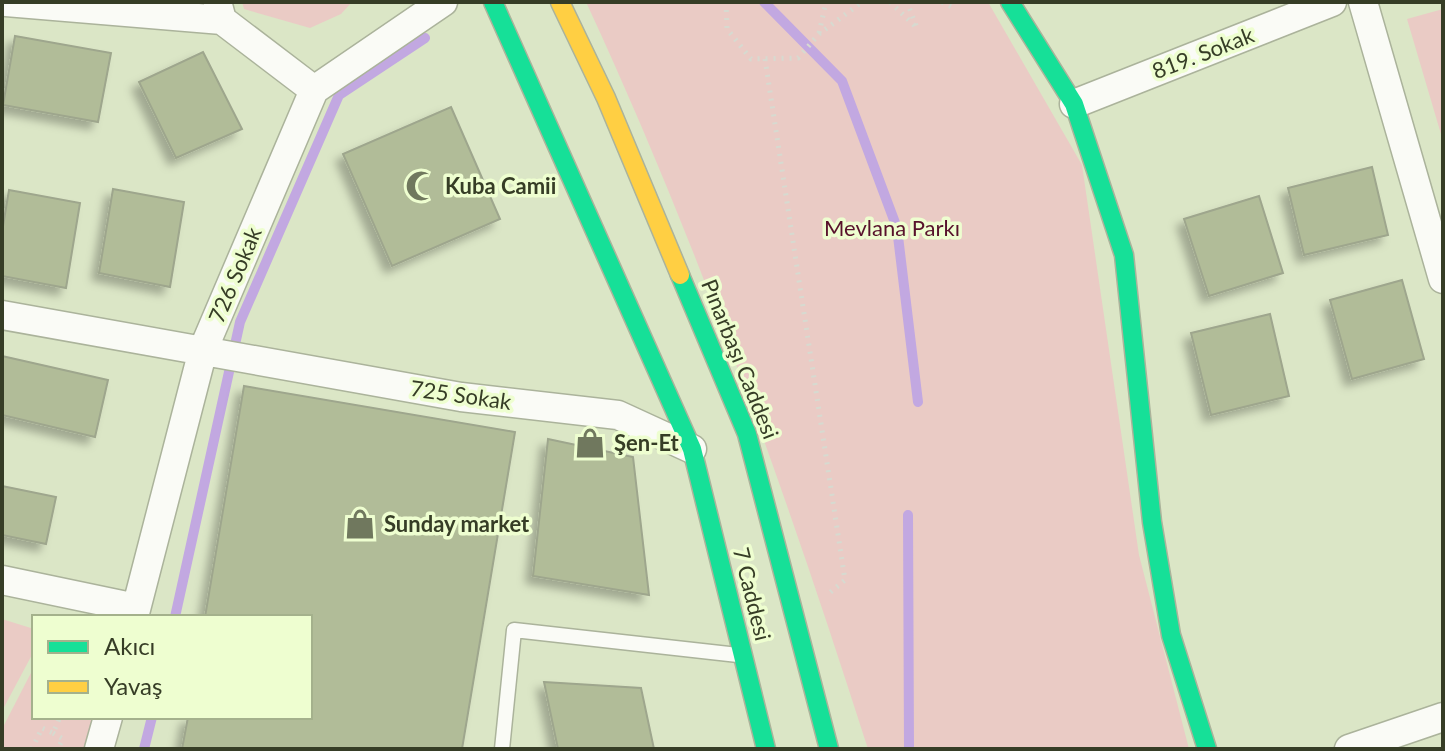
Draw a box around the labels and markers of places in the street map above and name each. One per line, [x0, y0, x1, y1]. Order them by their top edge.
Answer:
mosque icon: Kuba Camii [404, 169, 438, 203]
place label: Kuba Camii [445, 172, 556, 199]
shop icon: Şen-Et [573, 426, 607, 460]
place label: Şen-Et [614, 429, 680, 456]
shop icon: Sunday market [343, 507, 377, 541]
place label: Sunday market [384, 510, 530, 537]

